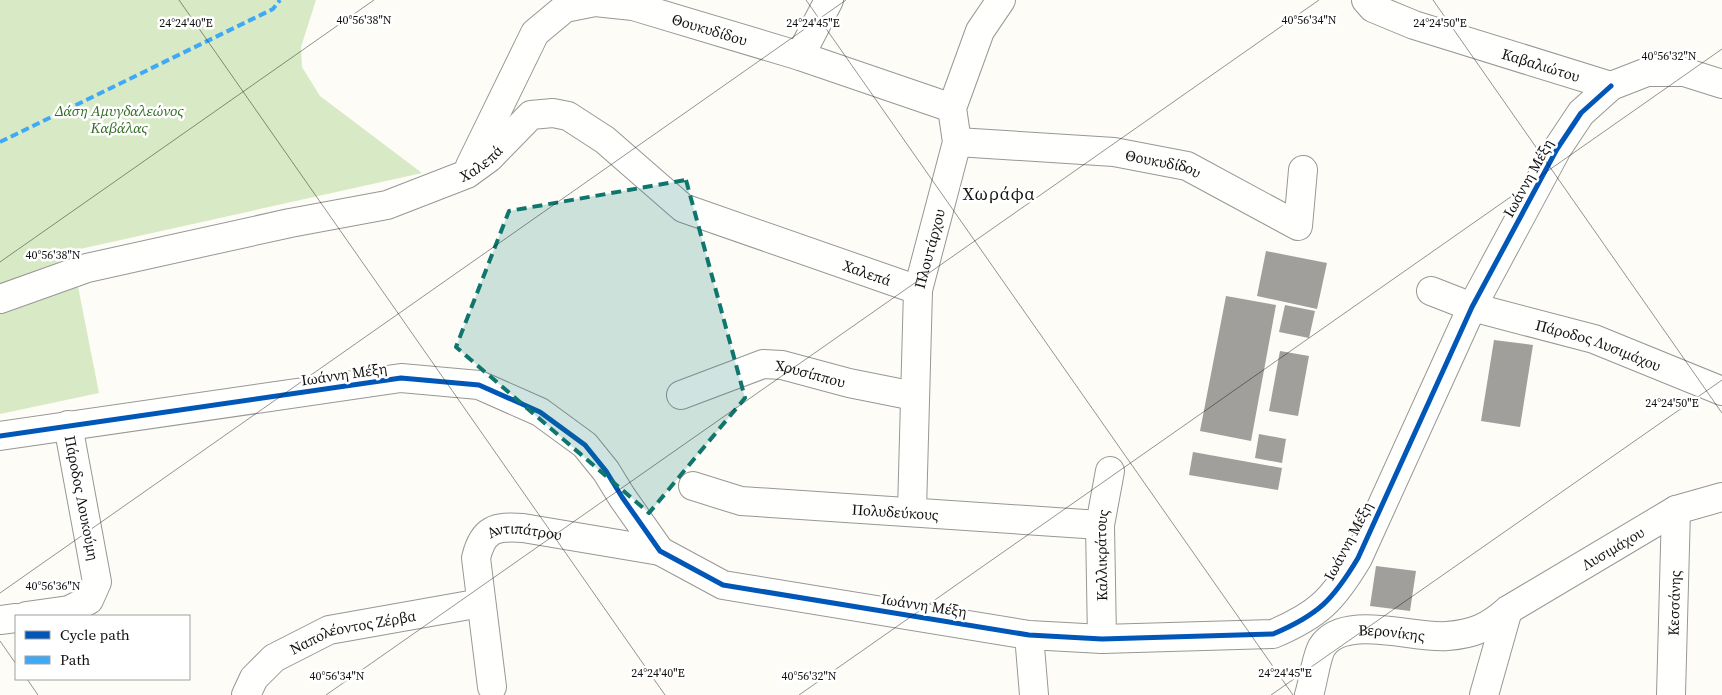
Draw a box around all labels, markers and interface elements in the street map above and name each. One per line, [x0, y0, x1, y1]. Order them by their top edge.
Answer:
street label: Θουκυδίδου [670, 8, 750, 50]
text: 40°56'38"N [336, 12, 392, 28]
text: 40°56'34"N [1281, 12, 1337, 28]
text: 24°24'40"E [159, 15, 213, 31]
text: 24°24'45"E [786, 15, 840, 31]
text: 24°24'50"E [1413, 15, 1467, 31]
street label: Καβαλιώτου [1499, 42, 1583, 86]
text: 40°56'32"N [1641, 48, 1697, 64]
park label: Δάση Αμυγδαλεώνος Καβάλας [54, 100, 184, 138]
street label: Ιωάννη Μέξη [1498, 135, 1558, 221]
street label: Χαλεπά [456, 140, 507, 187]
street label: Θουκυδίδου [1124, 144, 1205, 183]
district label: Χωράφα [962, 181, 1036, 206]
street label: Πλουτάρχου [908, 206, 949, 291]
text: 40°56'38"N [25, 247, 81, 263]
street label: Χαλεπά [840, 254, 895, 291]
street label: Πάροδος Λυσιμάχου [1533, 314, 1664, 376]
street label: Χρυσίππου [775, 354, 848, 392]
street label: Ιωάννη Μέξη [300, 358, 388, 390]
text: 24°24'50"E [1645, 395, 1699, 411]
street label: Πάροδος Λουκούμη [60, 434, 104, 562]
street label: Πολυδεύκους [851, 498, 940, 525]
street label: Ιωάννη Μέξη [1318, 498, 1378, 584]
street label: Καλλικράτους [1089, 507, 1113, 601]
street label: Αντιπάτρου [482, 517, 564, 545]
street label: Λυσιμάχου [1577, 521, 1648, 575]
street label: Κεσσάνης [1662, 570, 1685, 636]
text: 40°56'36"N [25, 578, 81, 594]
street label: Ιωάννη Μέξη [880, 588, 968, 622]
street label: Ναπολέοντος Ζέρβα [286, 604, 418, 659]
legend [15, 615, 190, 680]
street label: Βερονίκης [1358, 619, 1426, 646]
text: Cycle path [60, 624, 130, 645]
text: Path [60, 649, 90, 670]
text: 24°24'40"E [631, 665, 685, 681]
text: 24°24'45"E [1258, 665, 1312, 681]
text: 40°56'34"N [309, 668, 365, 684]
text: 40°56'32"N [781, 668, 837, 684]

